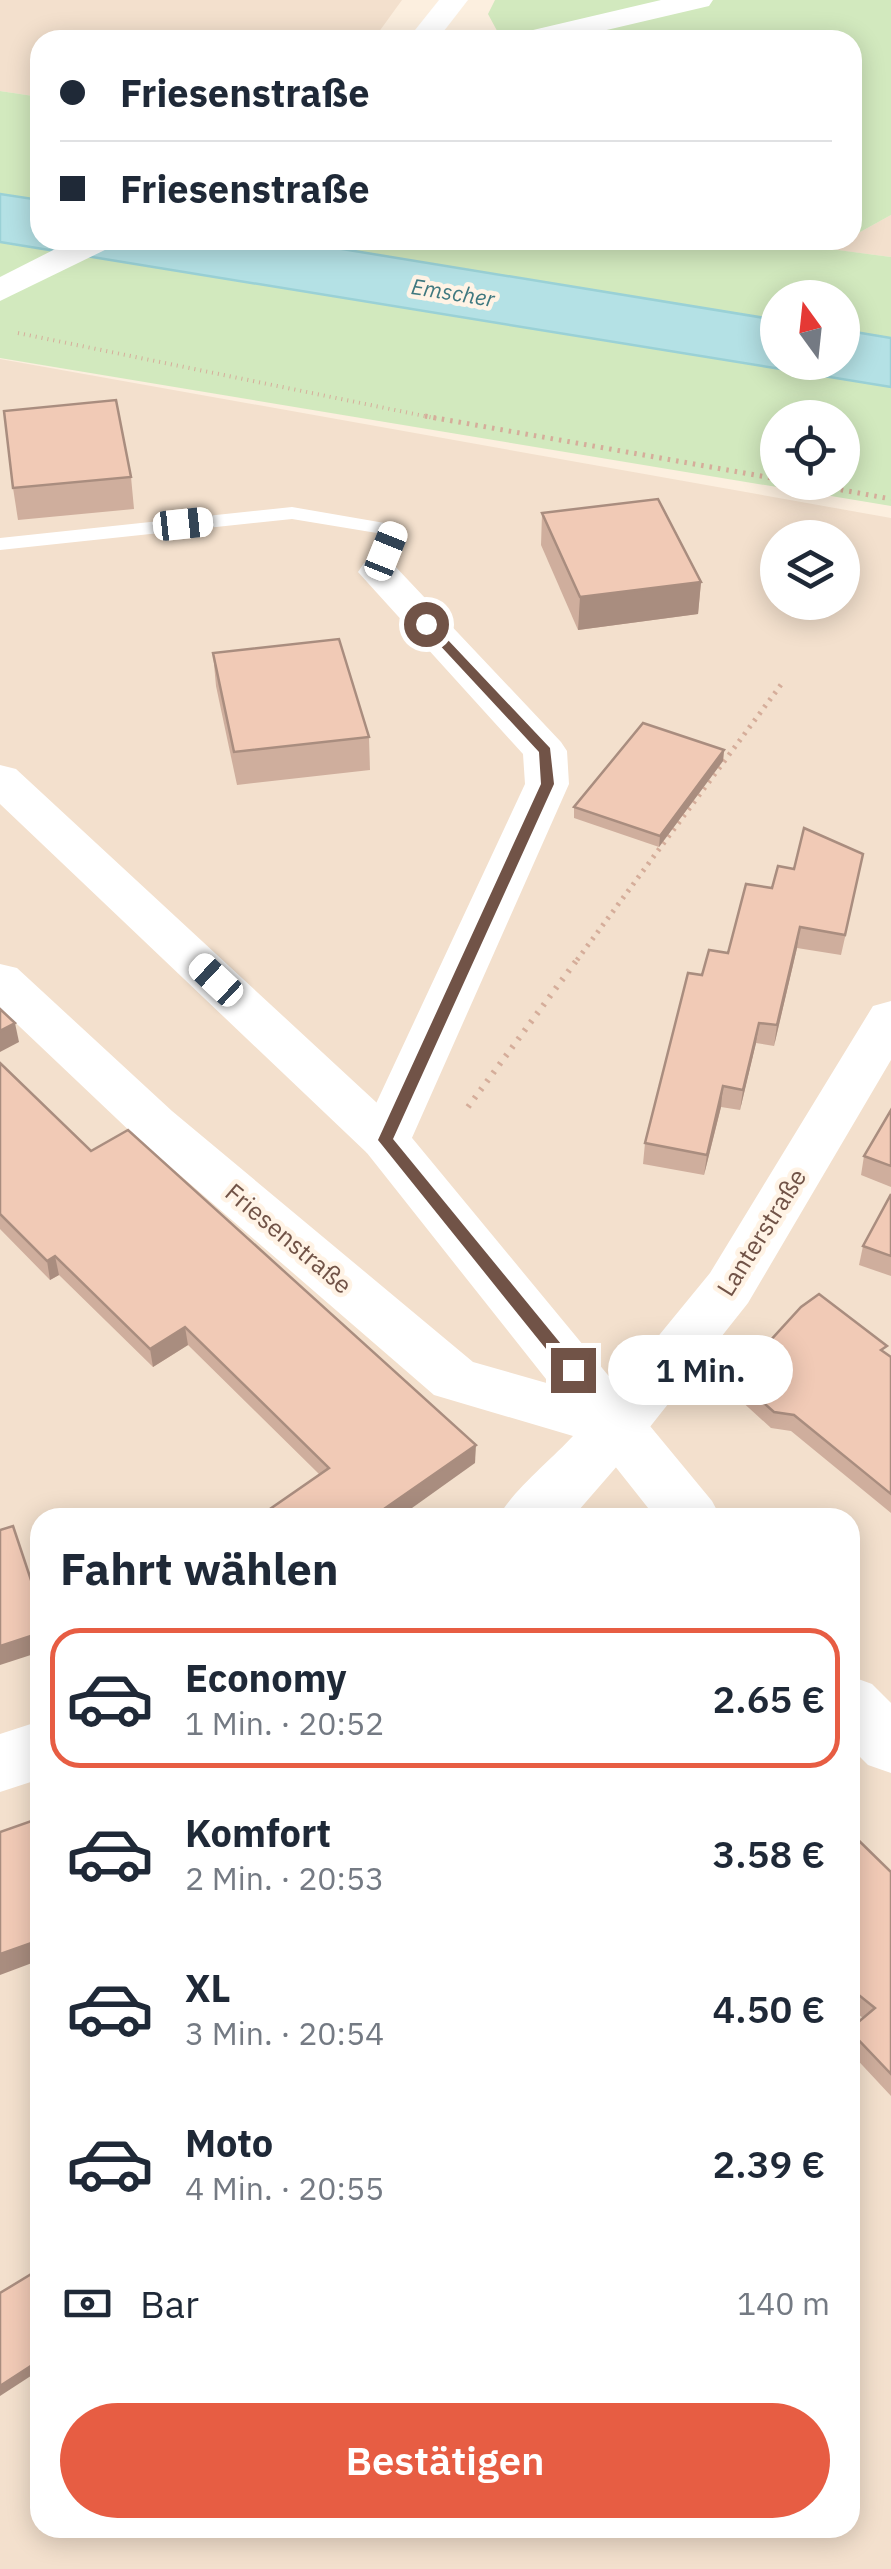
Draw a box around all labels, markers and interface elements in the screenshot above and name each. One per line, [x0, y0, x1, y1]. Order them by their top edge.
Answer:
text: Friesenstraße [120, 68, 370, 117]
text: Friesenstraße [120, 164, 370, 213]
water label: Emscher [409, 271, 498, 313]
north arrow [760, 280, 860, 380]
map controls [760, 280, 860, 620]
button: locate [760, 400, 860, 500]
car [152, 506, 214, 542]
car [361, 518, 411, 584]
button: layers [760, 520, 860, 620]
route start [404, 602, 449, 647]
car [184, 949, 248, 1011]
street label: Lanterstraße [709, 1162, 813, 1302]
street label: Friesenstraße [219, 1175, 359, 1301]
callout: 1 Min. [608, 1335, 793, 1405]
route end [551, 1348, 596, 1393]
text: 1 Min. [655, 1349, 746, 1391]
text: Fahrt wählen [60, 1539, 339, 1597]
icon: car [65, 1653, 155, 1743]
text: Economy [185, 1653, 347, 1702]
text: 2.65 € [712, 1674, 825, 1723]
text: 1 Min. · 20:52 [185, 1702, 384, 1744]
icon: car [65, 1808, 155, 1898]
text: Komfort [185, 1808, 331, 1857]
text: 3.58 € [712, 1829, 825, 1878]
text: 2 Min. · 20:53 [185, 1857, 384, 1899]
icon: car [65, 1963, 155, 2053]
text: XL [185, 1963, 231, 2012]
text: 4.50 € [712, 1984, 825, 2033]
text: 3 Min. · 20:54 [185, 2012, 384, 2054]
icon: car [65, 2118, 155, 2208]
text: Moto [185, 2118, 273, 2167]
text: 2.39 € [712, 2139, 825, 2188]
text: 4 Min. · 20:55 [185, 2167, 384, 2209]
icon: cash [60, 2276, 115, 2331]
text: Bar [140, 2279, 199, 2328]
text: 140 m [737, 2282, 830, 2324]
button: Bestätigen [60, 2403, 830, 2518]

